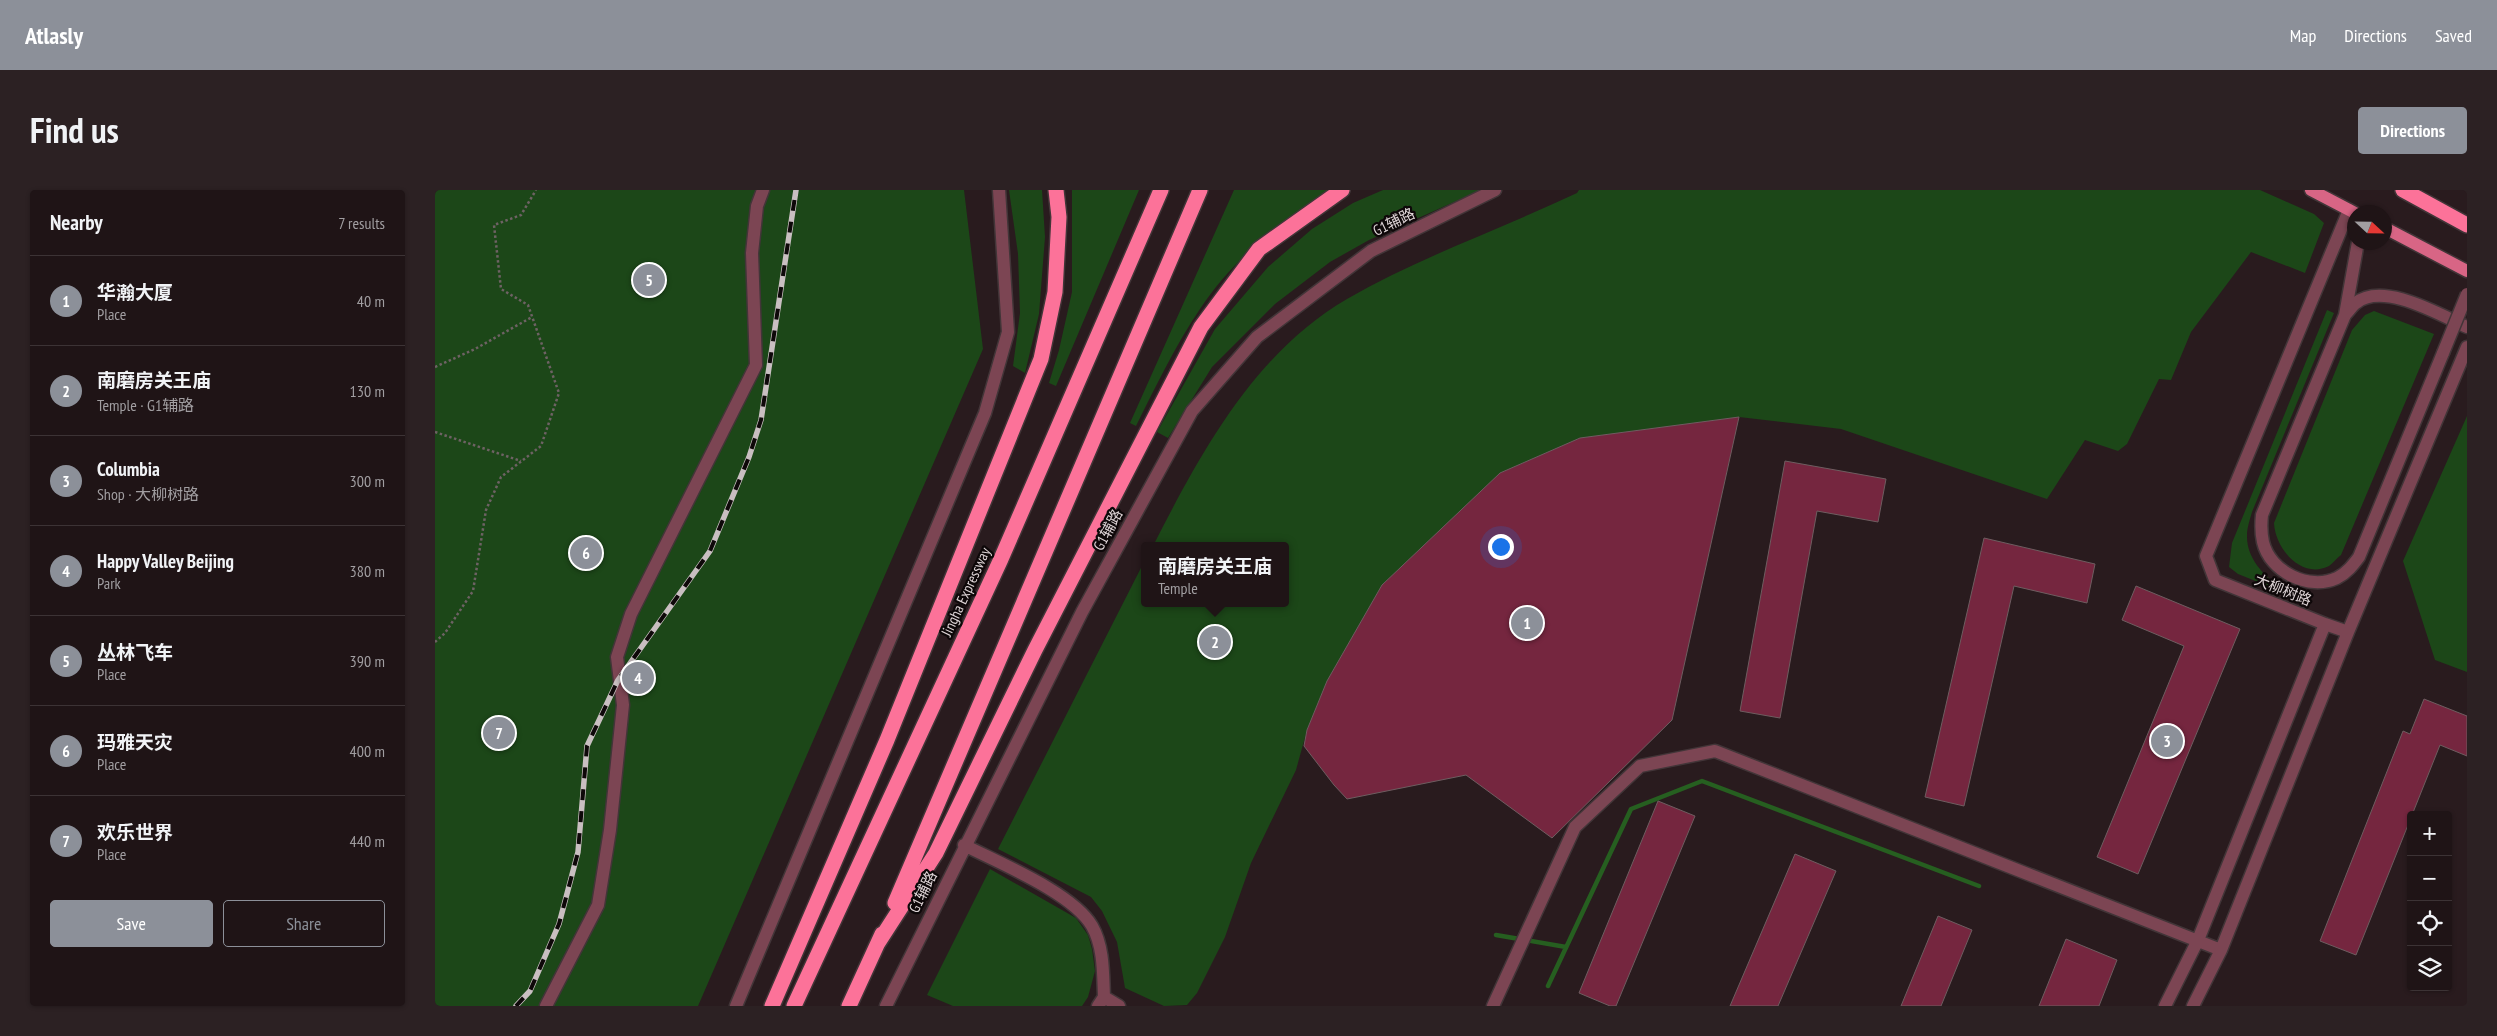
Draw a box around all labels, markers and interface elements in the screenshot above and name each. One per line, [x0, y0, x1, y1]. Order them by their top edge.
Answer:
text: Atlasly [25, 20, 83, 51]
text: Map [2290, 24, 2316, 47]
text: Directions [2344, 24, 2407, 47]
text: Saved [2435, 24, 2472, 47]
text: Find us [30, 107, 119, 153]
button: Directions [2358, 107, 2467, 154]
street label: G1辅路 [1370, 203, 1418, 240]
north arrow [2347, 205, 2392, 250]
text: Nearby [50, 209, 103, 236]
text: 7 results [338, 213, 385, 233]
pin: 5 [633, 261, 665, 299]
text: 华瀚大厦 [97, 280, 173, 304]
text: 1 [62, 291, 70, 311]
text: 40 m [357, 291, 385, 311]
text: Place [97, 304, 126, 324]
text: 南磨房关王庙 [97, 368, 211, 392]
text: 2 [62, 381, 70, 401]
text: 130 m [350, 381, 385, 401]
text: Temple · G1辅路 [97, 395, 194, 415]
text: Columbia [97, 457, 160, 481]
text: 3 [62, 471, 70, 491]
text: 300 m [350, 471, 385, 491]
text: Shop · 大柳树路 [97, 484, 199, 504]
street label: G1辅路 [1089, 506, 1126, 554]
pin: 6 [570, 534, 602, 572]
your location [1488, 534, 1514, 560]
popup [1141, 542, 1289, 607]
street label: Jingha Expressway [936, 544, 995, 640]
text: Happy Valley Beijing [97, 549, 234, 573]
text: 南磨房关王庙 [1158, 554, 1272, 578]
text: 4 [62, 561, 70, 581]
text: 380 m [350, 561, 385, 581]
street label: 大柳树路 [2252, 569, 2315, 610]
text: Park [97, 573, 121, 593]
text: Temple [1158, 578, 1198, 598]
pin: 1 [1511, 604, 1543, 642]
pin: 2 [1199, 623, 1231, 661]
text: 丛林飞车 [97, 640, 173, 664]
text: 5 [62, 651, 70, 671]
text: 390 m [350, 651, 385, 671]
pin: 4 [622, 659, 654, 697]
text: Place [97, 664, 126, 684]
pin: 7 [483, 714, 515, 752]
pin: 3 [2151, 722, 2183, 760]
text: 玛雅天灾 [97, 730, 173, 754]
text: 6 [62, 741, 70, 761]
text: 400 m [350, 741, 385, 761]
text: Place [97, 754, 126, 774]
map controls [2407, 811, 2452, 991]
button: + [2407, 811, 2452, 856]
text: 欢乐世界 [97, 820, 173, 844]
text: 7 [62, 831, 70, 851]
text: 440 m [350, 831, 385, 851]
text: Place [97, 844, 126, 864]
button: − [2407, 856, 2452, 901]
street label: G1辅路 [904, 868, 941, 916]
button: Save [50, 900, 213, 947]
button: Share [223, 900, 385, 947]
button: locate [2407, 901, 2452, 946]
button: layers [2407, 946, 2452, 991]

